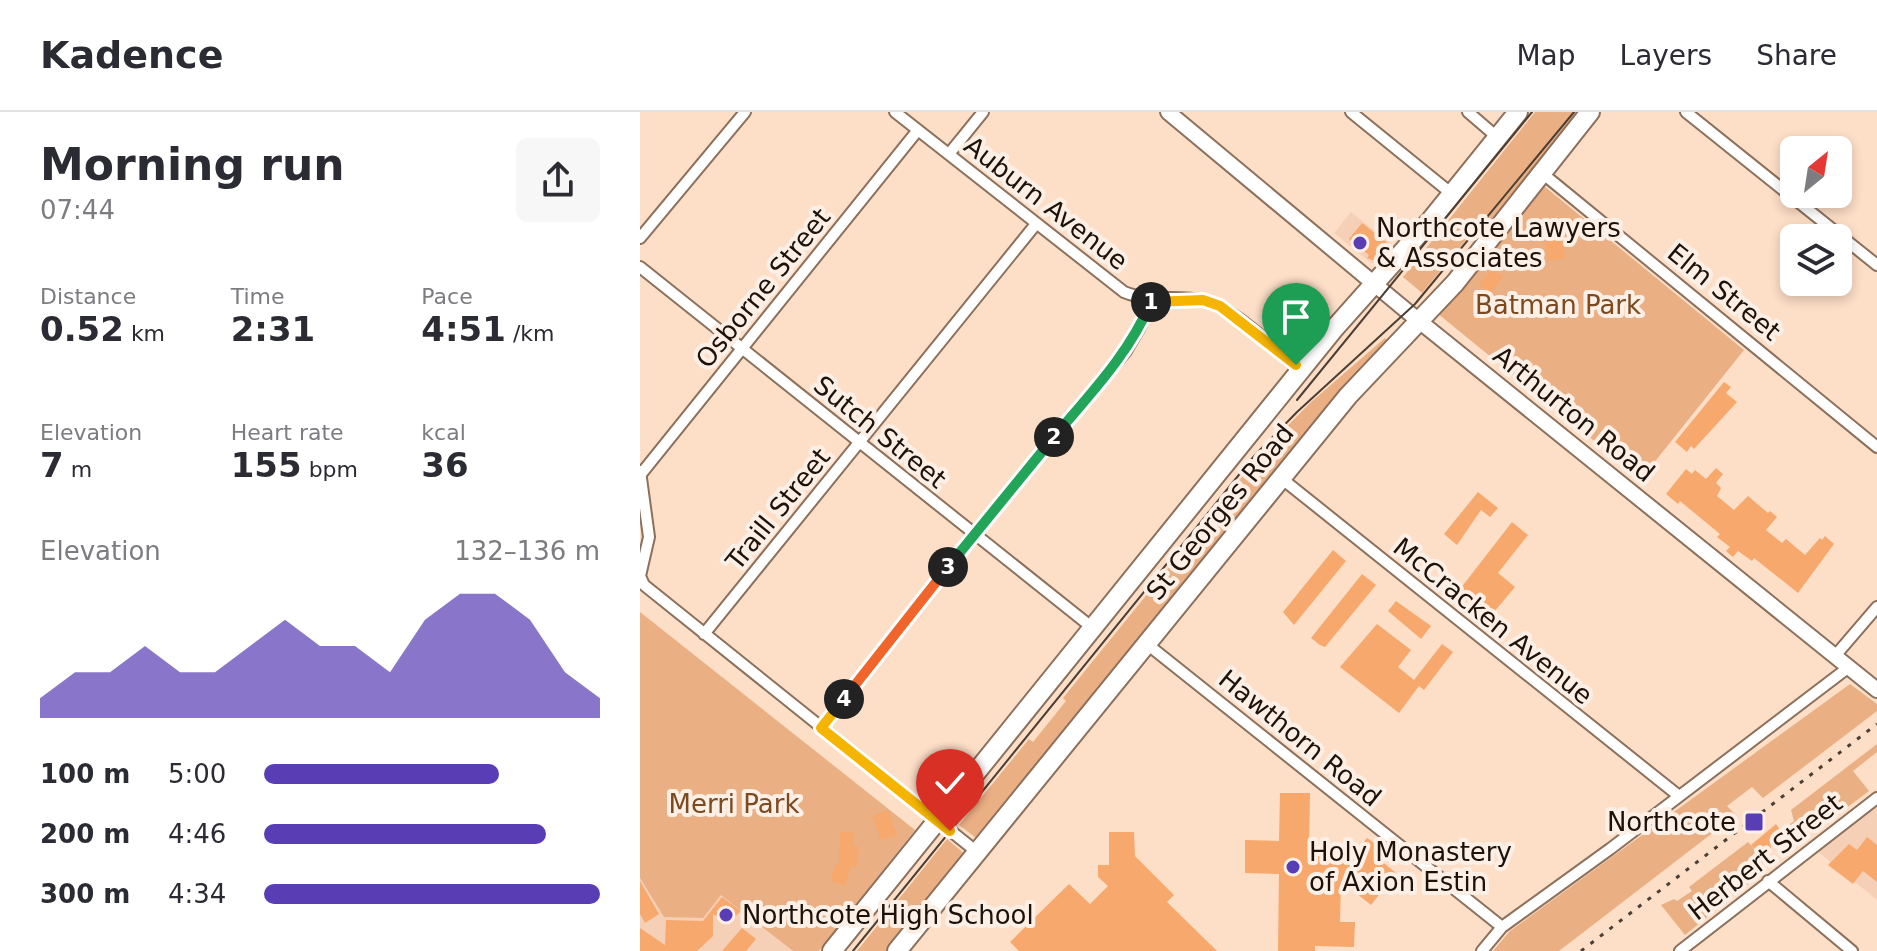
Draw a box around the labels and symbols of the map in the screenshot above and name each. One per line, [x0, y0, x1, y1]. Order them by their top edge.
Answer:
street label: Auburn Avenue [958, 130, 1134, 276]
north arrow [1780, 136, 1852, 208]
street label: Osborne Street [690, 202, 836, 374]
place label: Northcote Lawyers & Associates [1376, 213, 1621, 273]
marker: Northcote Lawyers & Associates [1351, 234, 1369, 252]
street label: Elm Street [1662, 237, 1786, 347]
pin: 1 [1131, 282, 1171, 322]
pin [1262, 283, 1330, 365]
park label: Batman Park [1475, 290, 1641, 320]
street label: Arthurton Road [1487, 340, 1661, 488]
street label: Sutch Street [808, 370, 952, 494]
pin: 2 [1034, 417, 1074, 457]
street label: St Georges Road [1140, 418, 1300, 606]
street label: Traill Street [719, 442, 836, 577]
street label: McCracken Avenue [1387, 532, 1599, 710]
pin: 3 [928, 547, 968, 587]
street label: Hawthorn Road [1213, 664, 1387, 812]
pin: 4 [824, 679, 864, 719]
pin [916, 749, 984, 831]
street label: Herbert Street [1682, 788, 1848, 926]
park label: Merri Park [668, 789, 800, 819]
place label: Northcote [1607, 807, 1736, 837]
marker: Northcote [1743, 811, 1765, 833]
place label: Holy Monastery of Axion Estin [1309, 837, 1512, 897]
marker: Holy Monastery of Axion Estin [1284, 858, 1302, 876]
place label: Northcote High School [742, 900, 1034, 930]
marker: Northcote High School [717, 906, 735, 924]

